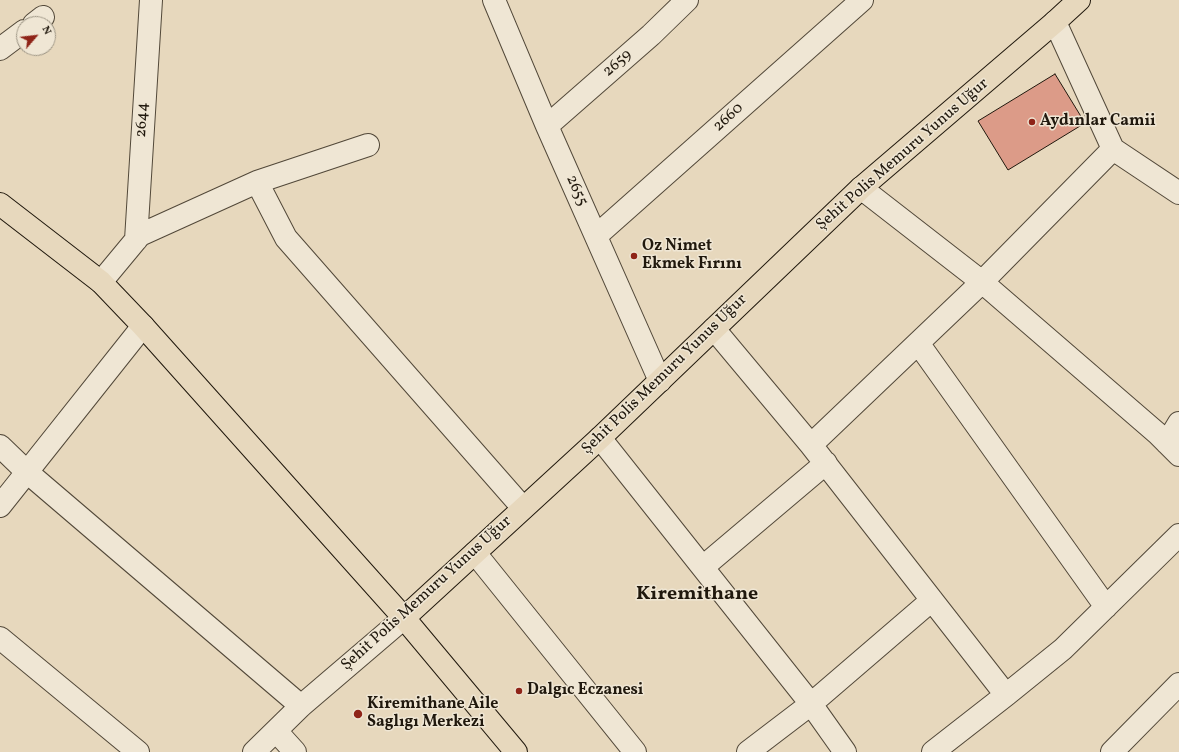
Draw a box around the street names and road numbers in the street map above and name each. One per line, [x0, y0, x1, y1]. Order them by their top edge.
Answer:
street label: 2659 [599, 46, 637, 82]
street label: Şehit Polis Memuru Yunus Uğur [813, 75, 993, 235]
street label: 2660 [710, 99, 748, 137]
street label: 2644 [132, 102, 154, 138]
street label: 2655 [561, 172, 591, 210]
street label: Şehit Polis Memuru Yunus Uğur [578, 291, 752, 459]
street label: Şehit Polis Memuru Yunus Uğur [338, 512, 516, 676]

